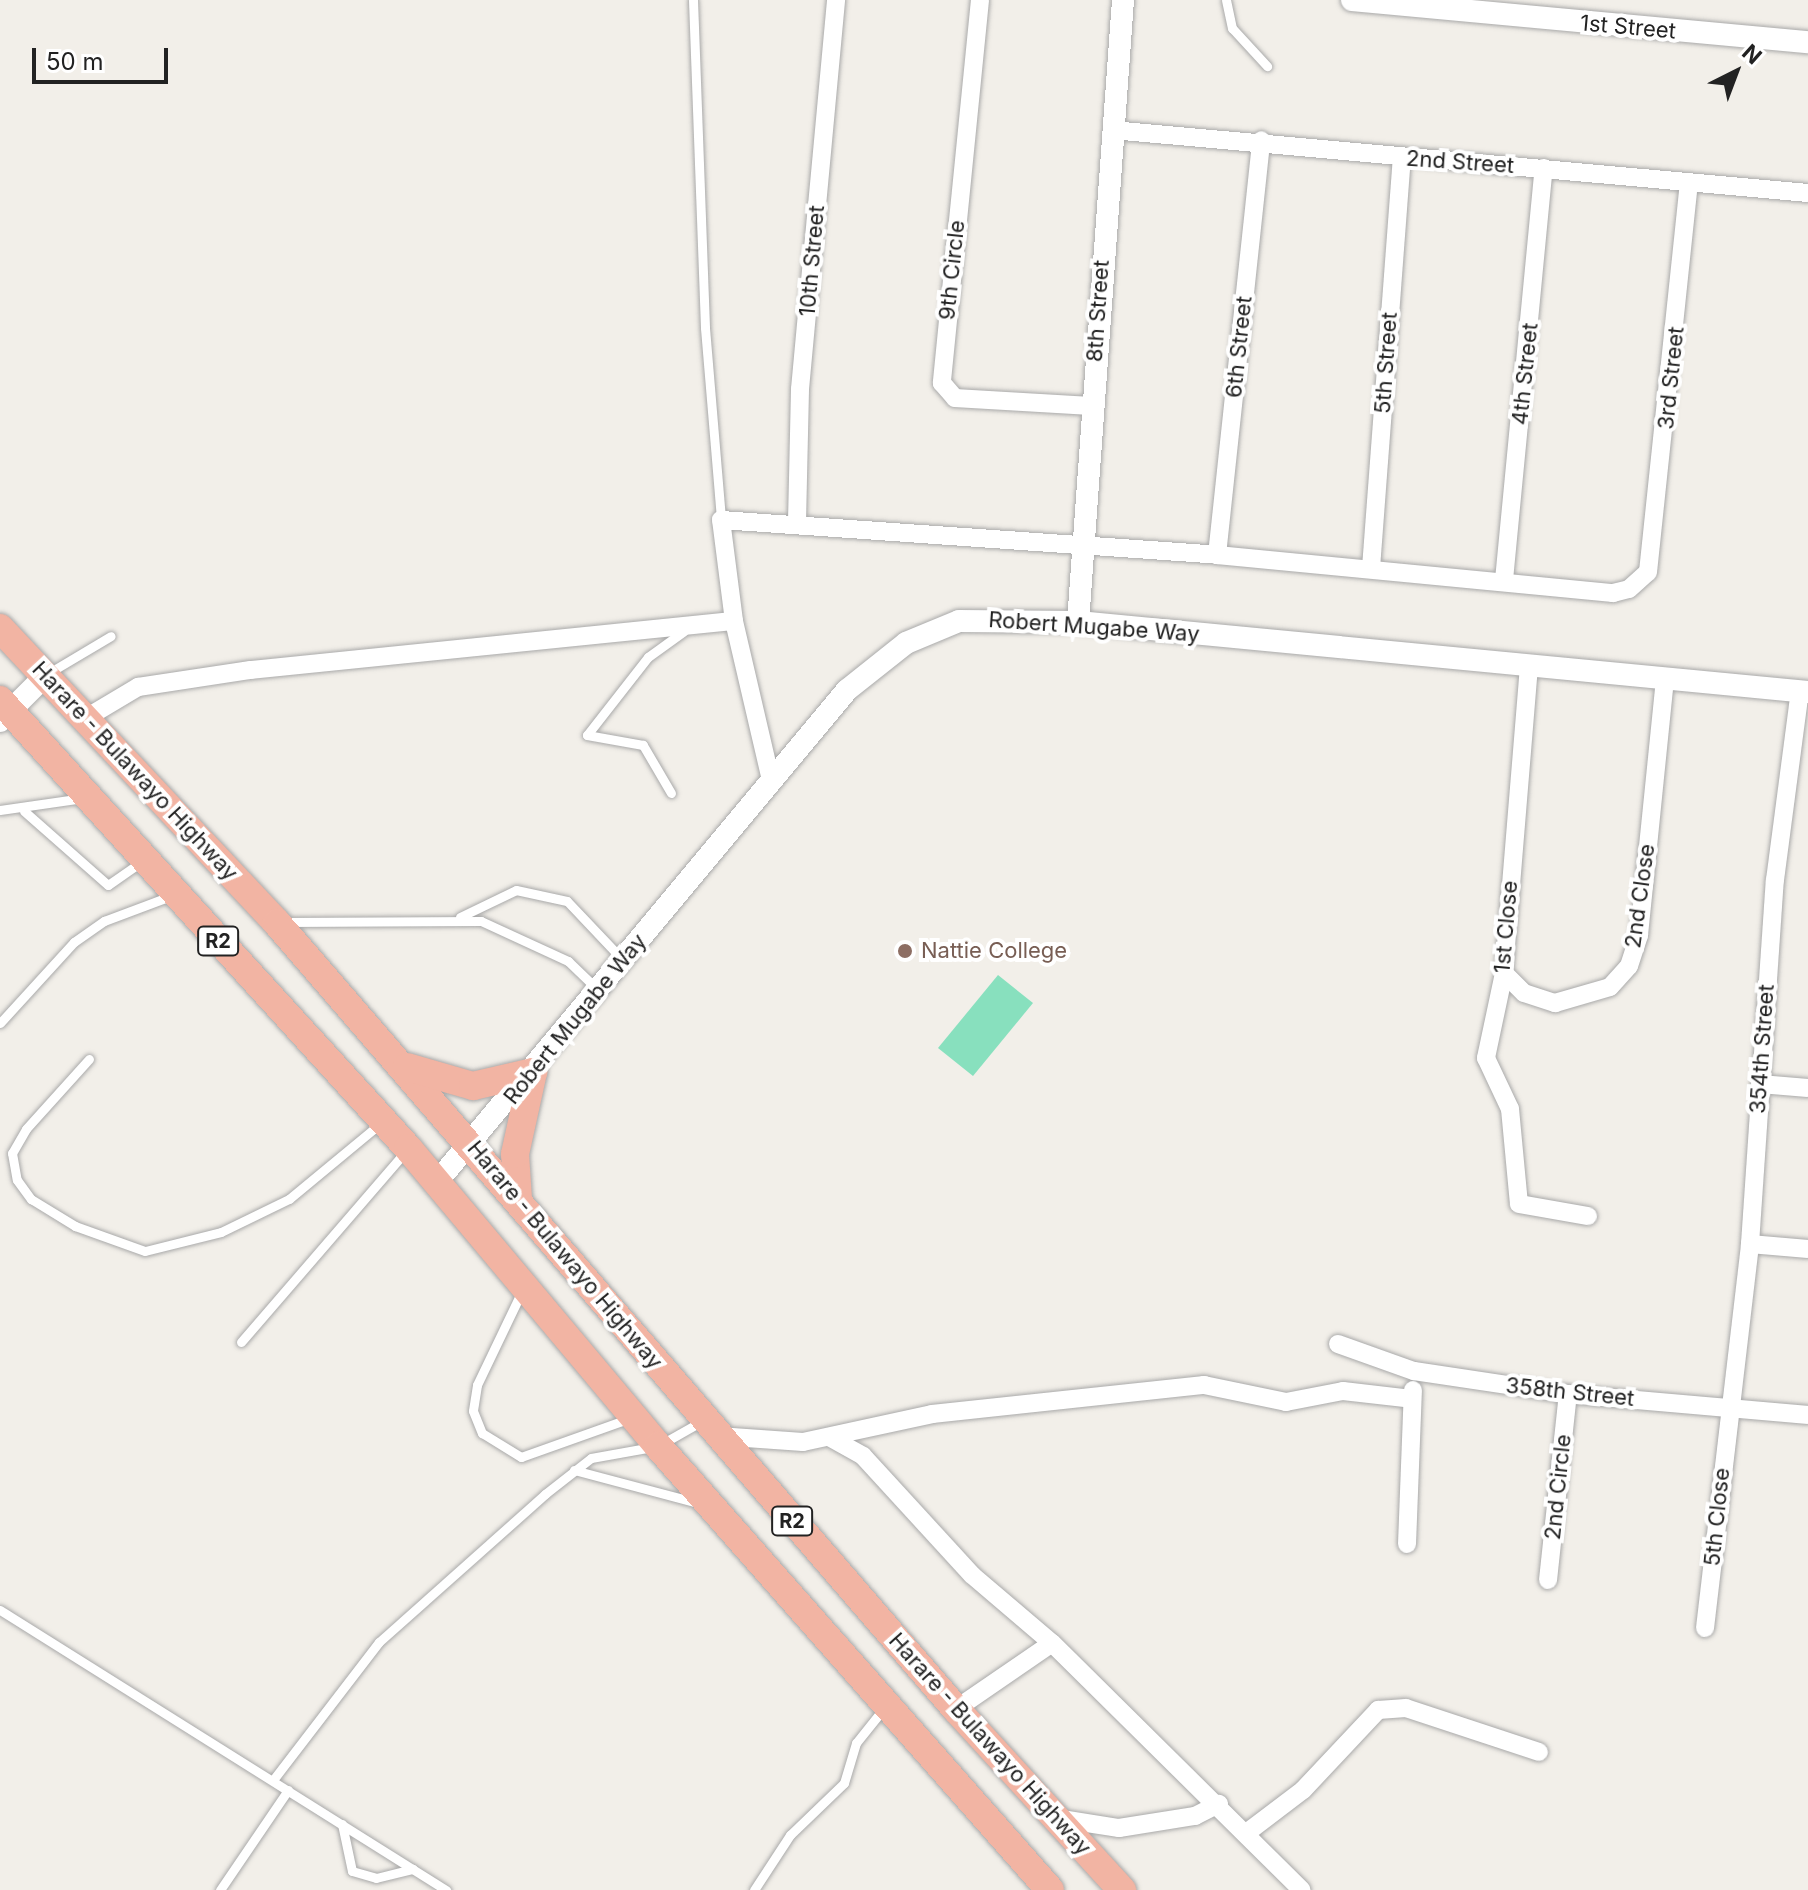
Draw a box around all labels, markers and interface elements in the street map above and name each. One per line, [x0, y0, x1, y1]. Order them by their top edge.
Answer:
street label: 1st Street [1579, 10, 1677, 44]
scale bar [36, 32, 172, 82]
north arrow [1696, 32, 1776, 112]
text: N [1737, 39, 1767, 69]
text: 50 m [46, 47, 104, 76]
street label: 2nd Street [1405, 145, 1515, 179]
street label: 10th Street [794, 204, 830, 318]
street label: 9th Circle [934, 219, 970, 321]
street label: 8th Street [1081, 259, 1115, 363]
street label: 6th Street [1221, 295, 1257, 399]
street label: 5th Street [1369, 311, 1403, 415]
street label: 4th Street [1507, 322, 1543, 426]
street label: 3rd Street [1652, 325, 1690, 431]
street label: Robert Mugabe Way [988, 606, 1200, 648]
street label: Harare - Bulawayo Highway [27, 656, 243, 886]
street label: 2nd Close [1620, 842, 1660, 950]
street label: 1st Close [1489, 880, 1523, 974]
road number: R2 [196, 925, 240, 957]
street label: Robert Mugabe Way [498, 929, 652, 1109]
place label: Nattie College [921, 938, 1067, 964]
marker: Nattie College [896, 942, 914, 960]
street label: 354th Street [1744, 983, 1780, 1115]
street label: Harare - Bulawayo Highway [462, 1136, 668, 1374]
street label: 358th Street [1504, 1372, 1636, 1412]
street label: 2nd Circle [1539, 1433, 1577, 1541]
street label: 5th Close [1699, 1466, 1735, 1568]
road number: R2 [770, 1505, 814, 1537]
street label: Harare - Bulawayo Highway [883, 1628, 1097, 1860]

